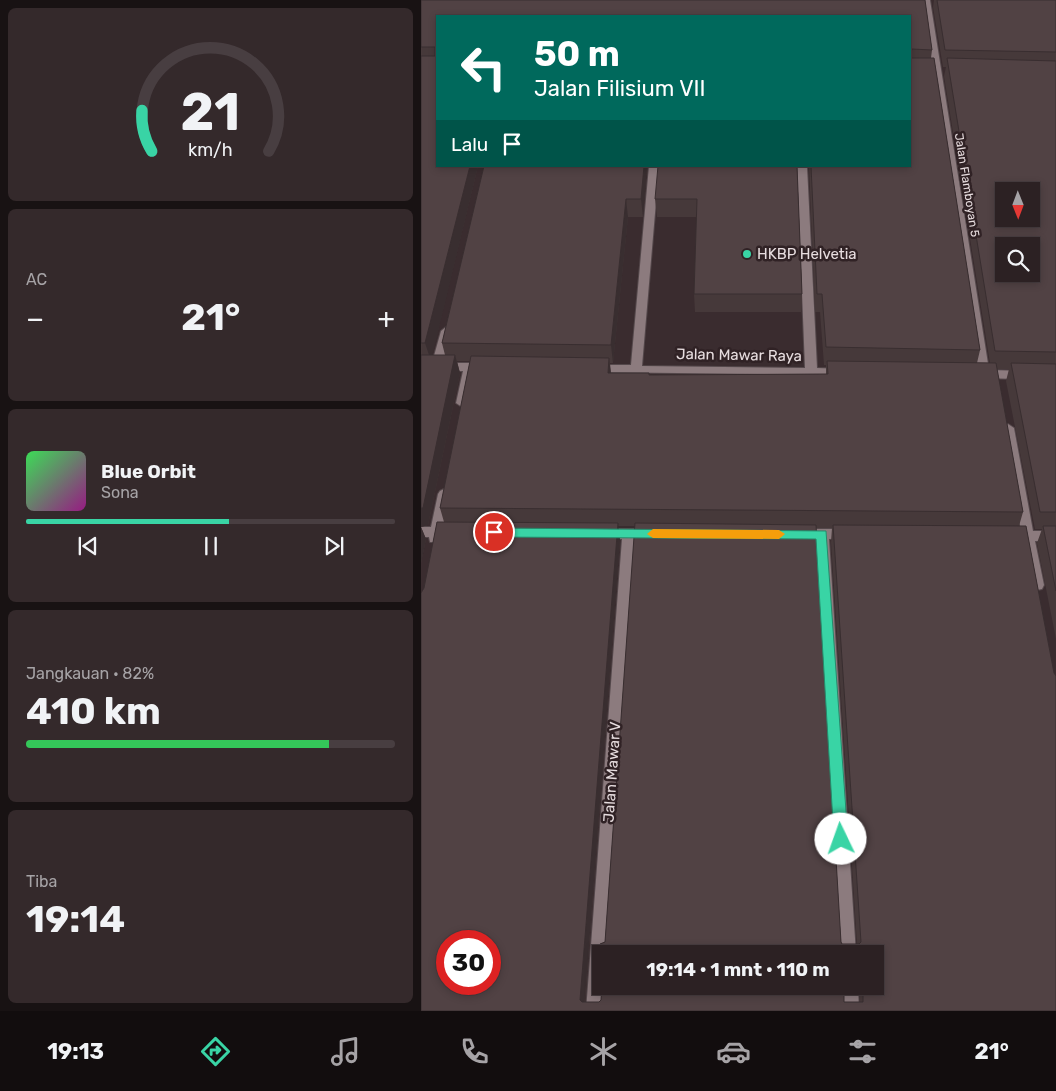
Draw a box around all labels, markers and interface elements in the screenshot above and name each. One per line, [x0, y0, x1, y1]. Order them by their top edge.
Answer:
text: 50 m [534, 33, 620, 75]
icon: left [451, 35, 516, 100]
text: Jalan Filisium VII [534, 75, 706, 102]
text: 21 [181, 81, 240, 143]
icon: arrive [498, 130, 526, 158]
street label: Jalan Flamboyan 5 [952, 132, 982, 238]
text: Lalu [451, 133, 488, 156]
text: km/h [188, 139, 233, 160]
north arrow [995, 182, 1040, 228]
map controls [995, 182, 1040, 282]
button: search [995, 237, 1040, 282]
place label: HKBP Helvetia [757, 245, 857, 263]
marker: HKBP Helvetia [741, 248, 753, 260]
text: AC [26, 270, 47, 289]
text: 21° [181, 294, 240, 340]
text: − [26, 302, 44, 335]
text: + [378, 302, 395, 335]
street label: Jalan Mawar Raya [676, 345, 802, 365]
text: Blue Orbit [101, 460, 196, 483]
text: Sona [101, 483, 139, 502]
pin [473, 511, 515, 553]
icon: arrive [480, 518, 508, 546]
icon: previous [74, 532, 102, 560]
icon: pause [197, 532, 225, 560]
icon: next [320, 532, 348, 560]
text: Jangkauan · 82% [26, 664, 154, 683]
text: 410 km [26, 688, 161, 734]
street label: Jalan Mawar V [599, 721, 625, 823]
position arrow [814, 812, 866, 864]
text: Tiba [26, 872, 57, 891]
text: 19:14 [26, 896, 125, 942]
speed limit sign: 30 [436, 930, 501, 995]
text: 19:14 · 1 mnt · 110 m [646, 958, 830, 981]
icon: directions [198, 1034, 233, 1069]
icon: music [328, 1034, 363, 1069]
icon: phone [457, 1034, 492, 1069]
icon: climate [586, 1034, 621, 1069]
icon: car [716, 1034, 751, 1069]
icon: filters [845, 1034, 880, 1069]
text: 19:13 [47, 1038, 104, 1065]
text: 21° [974, 1038, 1009, 1065]

